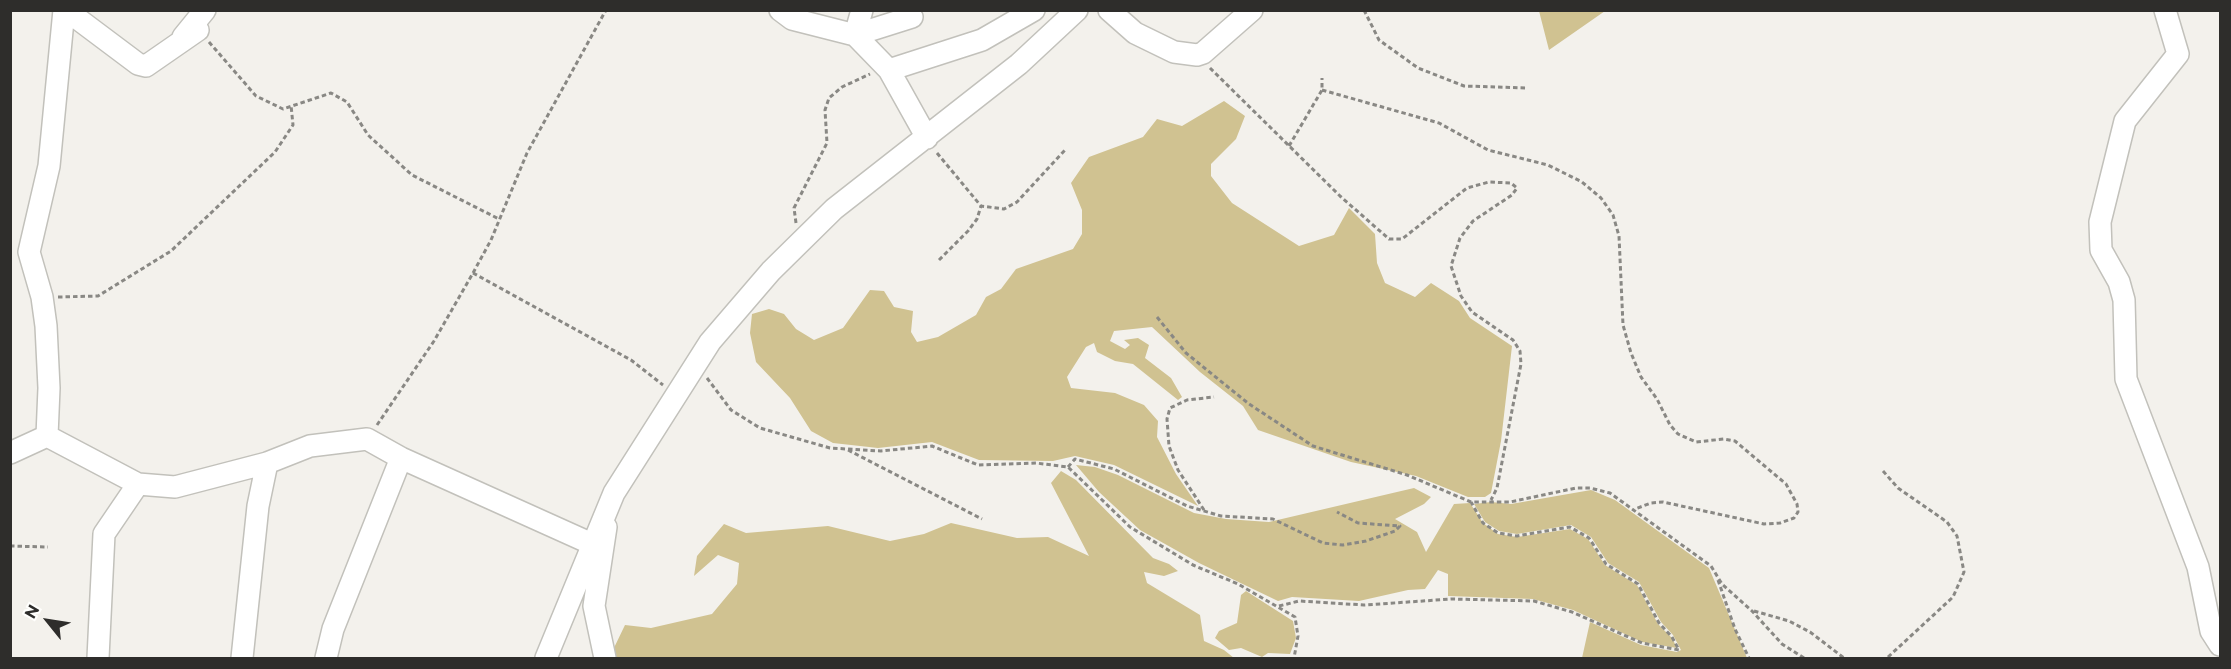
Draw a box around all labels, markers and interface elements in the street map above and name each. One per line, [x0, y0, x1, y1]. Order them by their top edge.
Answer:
north arrow [18, 591, 78, 651]
text: N [21, 601, 43, 622]

